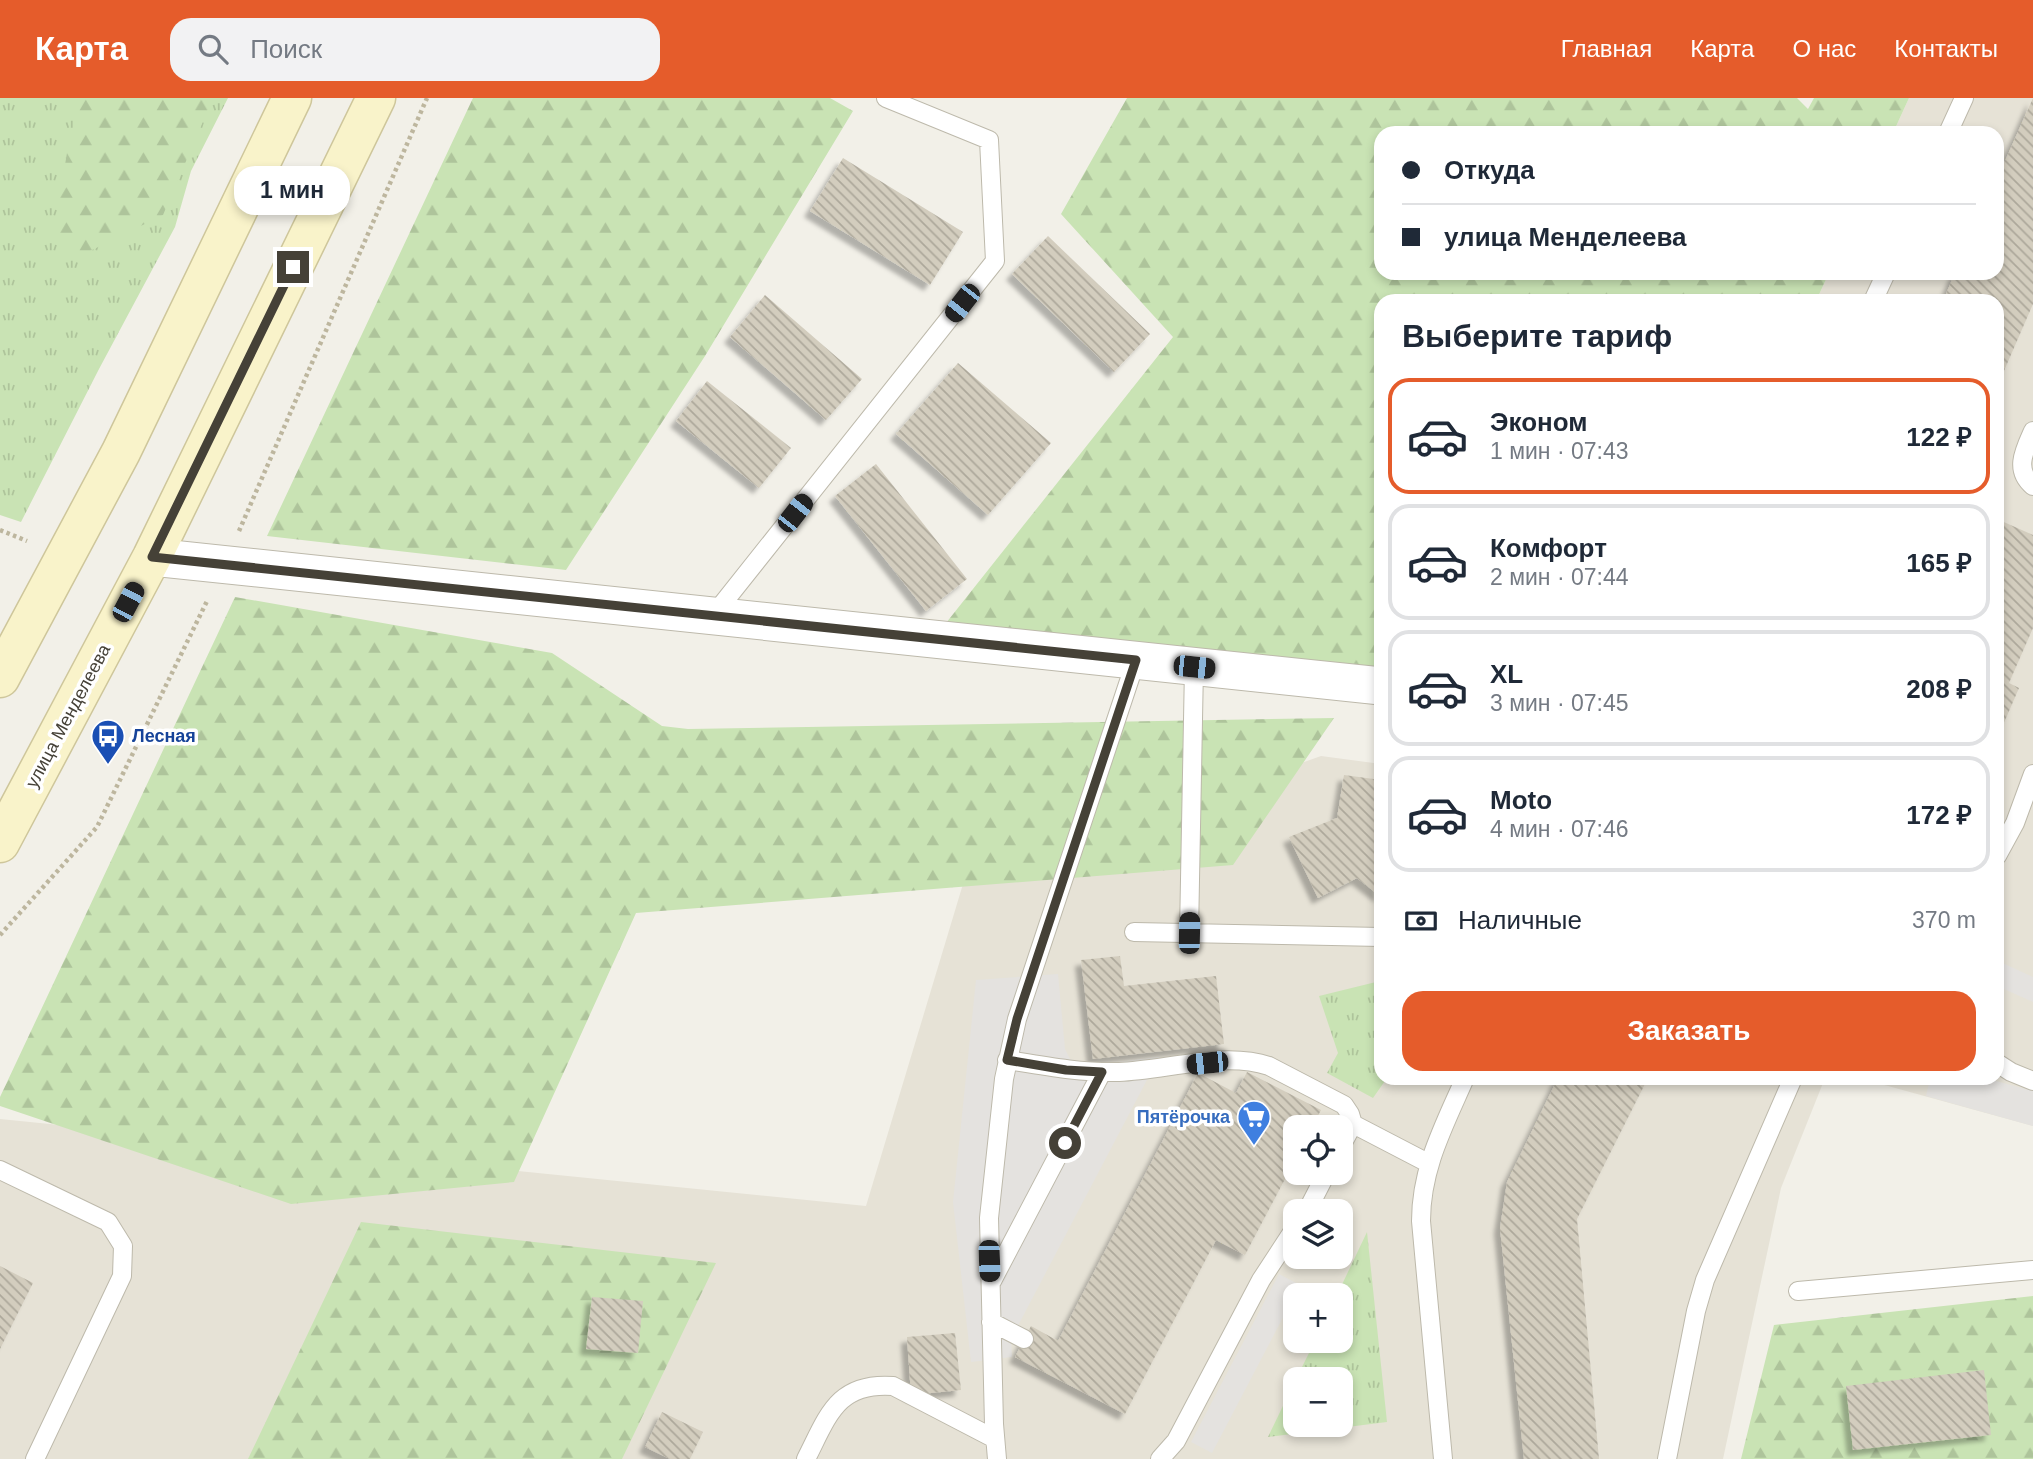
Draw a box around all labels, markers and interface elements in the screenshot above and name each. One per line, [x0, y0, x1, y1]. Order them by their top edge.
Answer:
search box [170, 18, 660, 81]
text: Карта [35, 30, 128, 67]
icon: search [194, 30, 232, 68]
text: Поиск [250, 34, 322, 64]
text: Главная [1561, 35, 1652, 62]
text: Карта [1690, 35, 1754, 62]
text: О нас [1792, 35, 1856, 62]
text: Контакты [1894, 35, 1998, 62]
text: Откуда [1444, 155, 1535, 185]
callout: 1 мин [235, 166, 351, 214]
text: 1 мин [260, 177, 324, 203]
text: улица Менделеева [1444, 222, 1687, 252]
route end [277, 251, 309, 283]
car [941, 280, 984, 326]
text: Выберите тариф [1402, 318, 1672, 354]
icon: car [1406, 405, 1469, 468]
text: Эконом [1490, 407, 1588, 437]
text: 122 ₽ [1906, 422, 1972, 452]
text: 1 мин · 07:43 [1490, 438, 1629, 464]
car [774, 490, 817, 536]
icon: car [1406, 531, 1469, 594]
text: Комфорт [1490, 533, 1607, 563]
text: 165 ₽ [1906, 548, 1972, 578]
text: 2 мин · 07:44 [1490, 564, 1629, 590]
car [109, 579, 148, 625]
street label: улица Менделеева [22, 640, 115, 791]
car [1173, 654, 1216, 680]
icon: car [1406, 657, 1469, 720]
text: XL [1490, 659, 1523, 689]
text: 208 ₽ [1906, 674, 1972, 704]
text: 3 мин · 07:45 [1490, 690, 1629, 716]
bus stop icon: Лесная [89, 717, 127, 766]
place label: Лесная [132, 726, 196, 746]
icon: car [1406, 783, 1469, 846]
text: Moto [1490, 785, 1552, 815]
text: 172 ₽ [1906, 800, 1972, 830]
text: 4 мин · 07:46 [1490, 816, 1629, 842]
icon: cash [1402, 902, 1440, 940]
text: Наличные [1458, 905, 1582, 935]
text: 370 m [1912, 907, 1976, 933]
car [1179, 912, 1200, 954]
button: Заказать [1402, 991, 1976, 1071]
car [1186, 1050, 1229, 1076]
supermarket icon: Пятёрочка [1235, 1098, 1273, 1147]
place label: Пятёрочка [1137, 1107, 1231, 1127]
map controls [1283, 1115, 1353, 1437]
button: locate [1283, 1115, 1353, 1185]
route start [1049, 1127, 1081, 1159]
button: layers [1283, 1199, 1353, 1269]
car [978, 1240, 1001, 1282]
button: + [1283, 1283, 1353, 1353]
button: − [1283, 1367, 1353, 1437]

